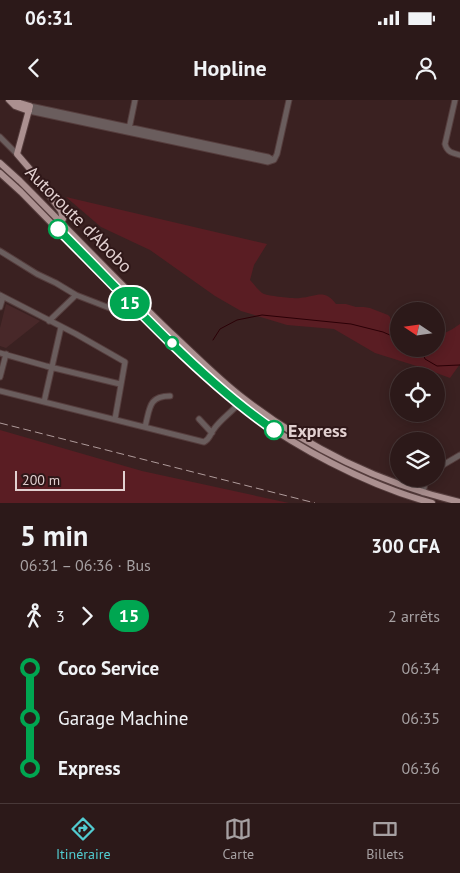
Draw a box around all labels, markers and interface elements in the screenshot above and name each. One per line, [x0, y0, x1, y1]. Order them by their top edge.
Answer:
text: 06:31 [25, 6, 73, 30]
icon: back [20, 54, 48, 82]
text: Hopline [193, 54, 267, 82]
icon: person [412, 54, 440, 82]
street label: Autoroute d'Abobo [21, 161, 137, 277]
unlabelled marker [48, 219, 68, 239]
line badge: 15 [108, 287, 152, 319]
text: 15 [120, 291, 140, 314]
north arrow [390, 302, 445, 358]
map controls [390, 302, 445, 487]
unlabelled marker [165, 336, 179, 350]
button: locate [390, 367, 445, 422]
place label: Express [288, 419, 348, 442]
marker: Express [264, 420, 284, 440]
button: layers [390, 432, 445, 487]
scale bar [15, 468, 125, 491]
text: 200 m [22, 471, 60, 489]
text: 5 min [20, 517, 88, 554]
text: 300 CFA [371, 534, 440, 558]
text: 06:31 – 06:36 · Bus [20, 555, 151, 575]
icon: walk [20, 602, 48, 630]
icon: forward [73, 602, 101, 630]
text: 15 [119, 604, 139, 627]
text: 3 [56, 606, 65, 626]
text: 2 arrêts [388, 606, 440, 626]
text: Coco Service [58, 656, 159, 680]
text: 06:34 [402, 658, 440, 678]
text: Garage Machine [58, 706, 188, 730]
text: 06:35 [402, 708, 440, 728]
text: Express [58, 756, 121, 780]
text: 06:36 [402, 758, 440, 778]
tab: Itinéraire [56, 815, 111, 863]
tab: Carte [223, 815, 254, 863]
tab: Billets [366, 815, 404, 863]

